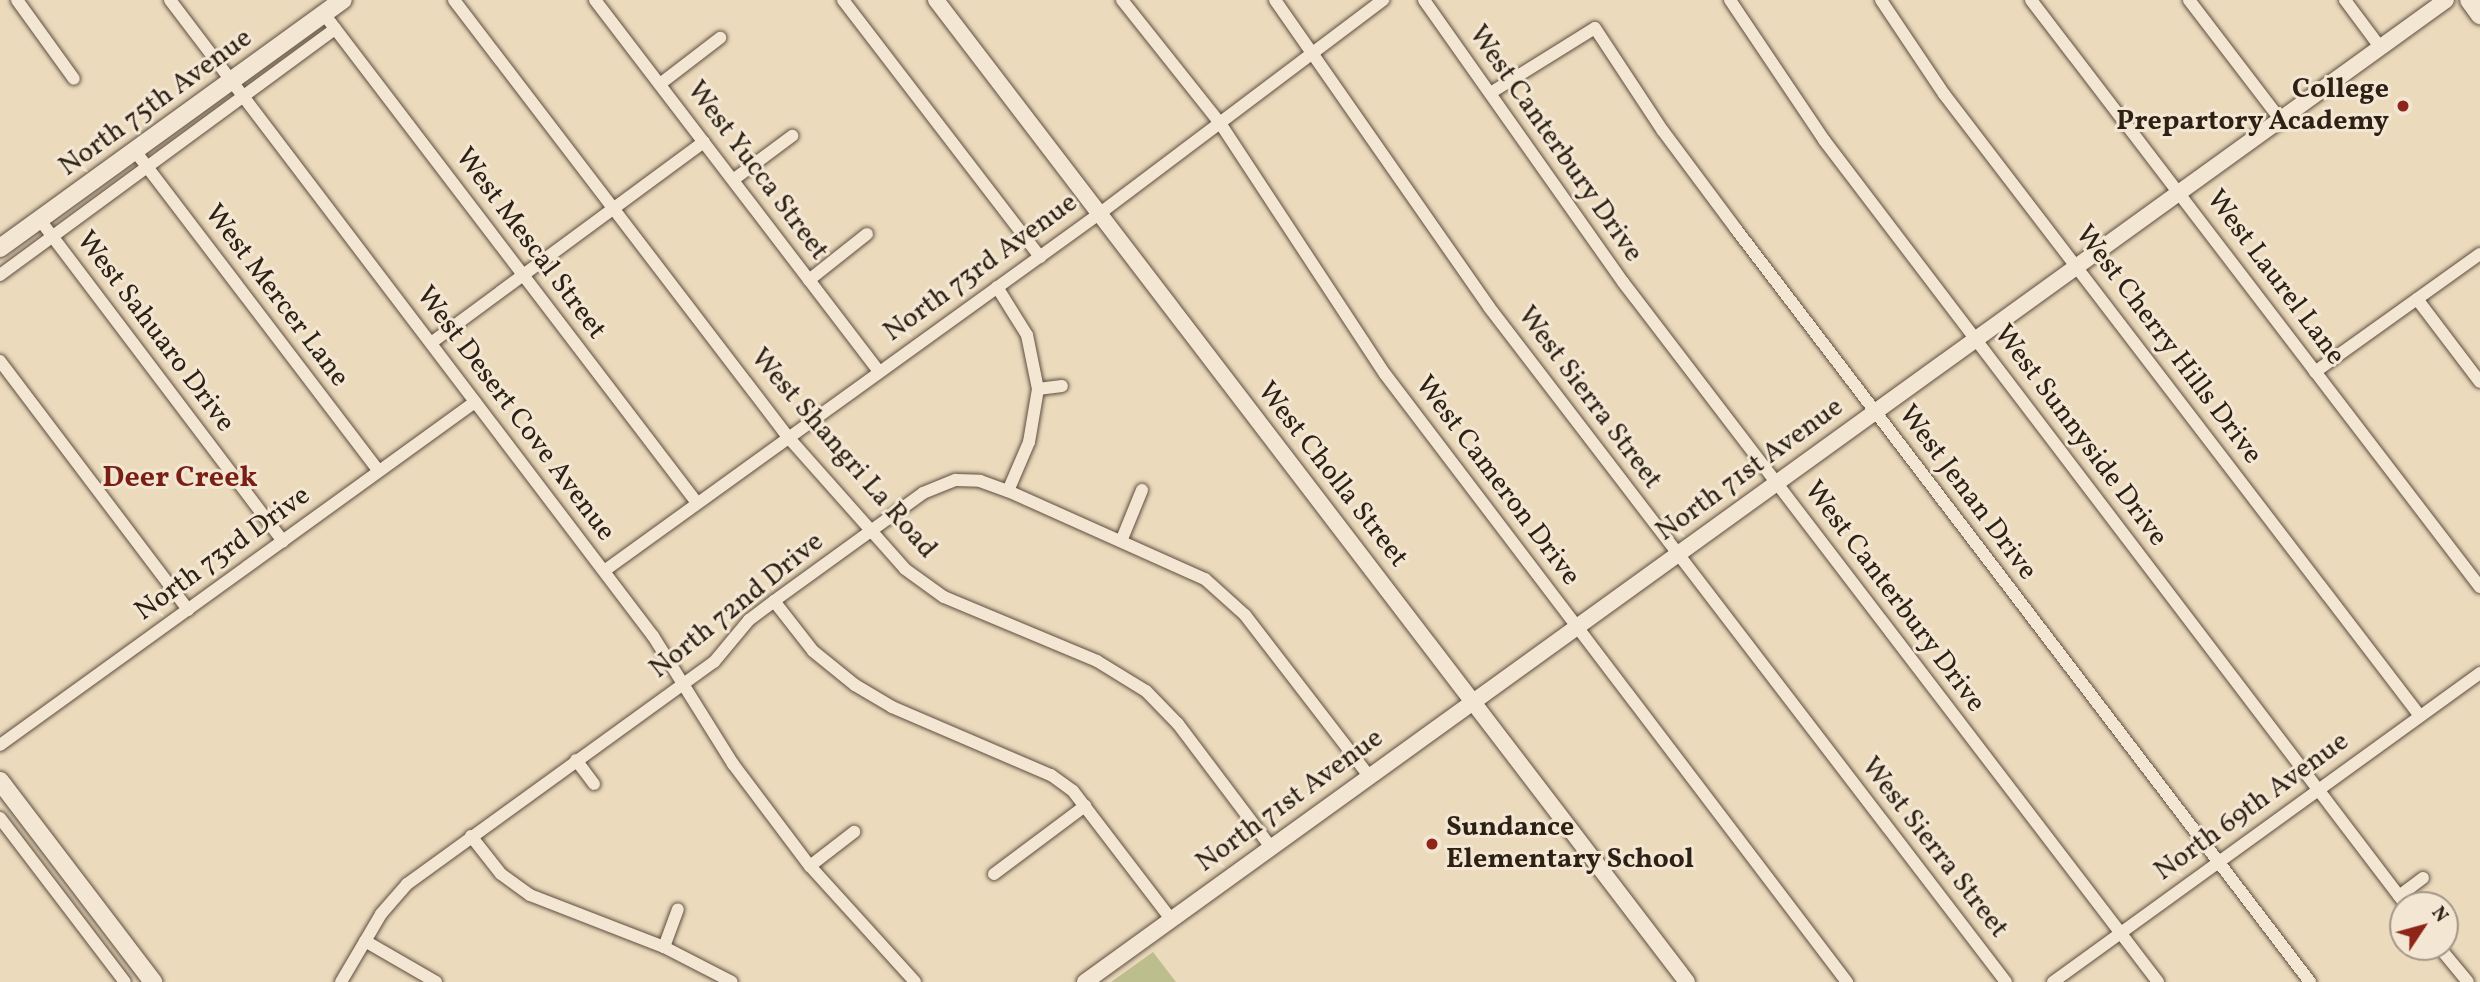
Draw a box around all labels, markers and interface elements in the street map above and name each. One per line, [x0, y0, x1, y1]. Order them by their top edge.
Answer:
street label: West Canterbury Drive [1460, 19, 1650, 269]
street label: North 75th Avenue [53, 22, 259, 184]
place label: College Prepartory Academy [2116, 73, 2389, 139]
street label: West Yucca Street [678, 74, 836, 268]
marker: College Prepartory Academy [2395, 98, 2411, 114]
street label: West Mescal Street [447, 142, 613, 346]
street label: West Laurel Lane [2198, 184, 2352, 372]
street label: North 73rd Avenue [878, 186, 1084, 350]
street label: West Mercer Lane [196, 198, 356, 394]
street label: West Cherry Hills Drive [2067, 219, 2269, 471]
street label: West Sahuaro Drive [68, 225, 242, 439]
street label: West Desert Cove Avenue [408, 280, 622, 548]
street label: West Sierra Street [1509, 300, 1669, 496]
street label: West Sunnyside Drive [1986, 319, 2174, 553]
street label: West Shangri La Road [742, 342, 944, 566]
street label: West Cameron Drive [1407, 369, 1587, 593]
street label: West Cholla Street [1249, 376, 1415, 574]
street label: North 71st Avenue [1650, 391, 1850, 549]
street label: West Jenan Drive [1890, 399, 2044, 587]
district label: Deer Creek [102, 460, 258, 496]
street label: West Canterbury Drive [1796, 474, 1992, 720]
street label: North 73rd Drive [129, 479, 317, 629]
street label: North 72nd Drive [643, 526, 831, 686]
street label: North 71st Avenue [1190, 722, 1390, 880]
street label: North 69th Avenue [2148, 725, 2356, 889]
street label: West Sierra Street [1853, 751, 2015, 945]
place label: Sundance Elementary School [1446, 811, 1695, 877]
marker: Sundance Elementary School [1424, 836, 1440, 852]
north arrow [2389, 891, 2459, 961]
text: N [2425, 902, 2454, 928]

